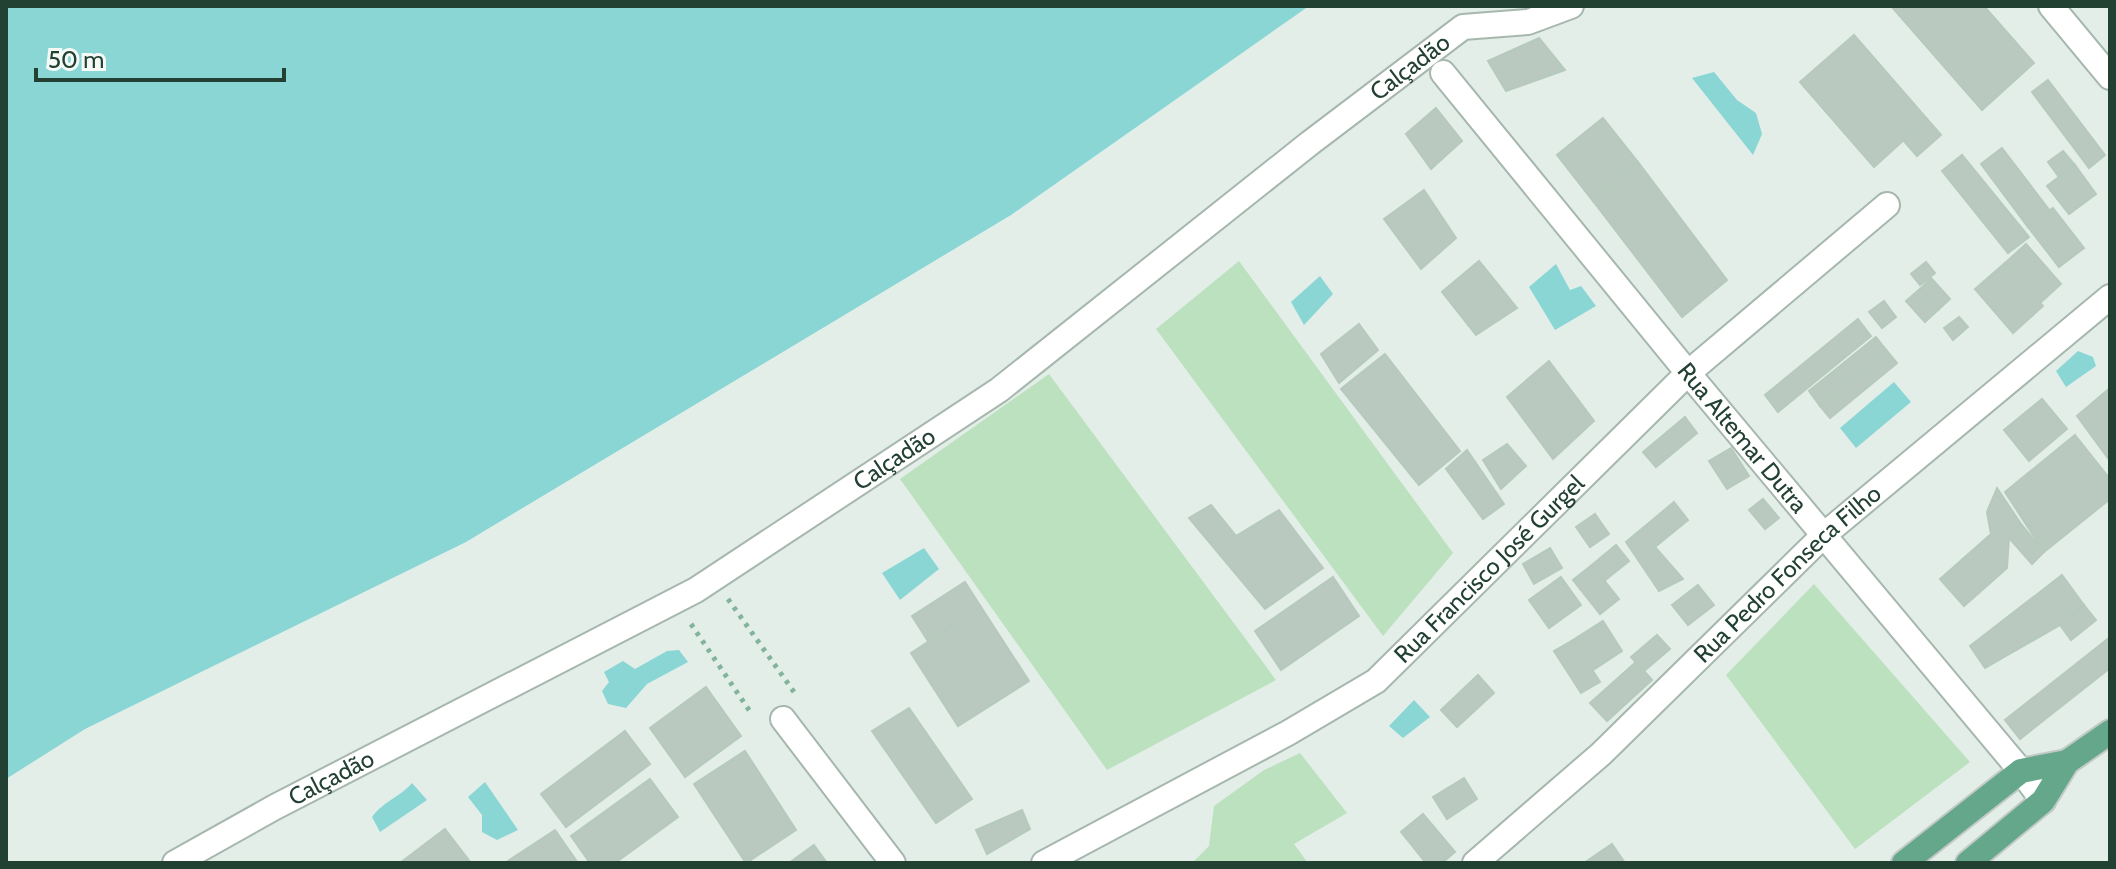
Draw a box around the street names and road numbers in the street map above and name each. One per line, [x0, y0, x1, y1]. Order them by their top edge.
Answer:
street label: Calçadão [1364, 27, 1455, 106]
street label: Rua Altemar Dutra [1672, 357, 1814, 519]
street label: Calçadão [848, 421, 941, 496]
street label: Rua Francisco José Gurgel [1388, 468, 1590, 669]
street label: Rua Pedro Fonseca Filho [1688, 479, 1887, 668]
street label: Calçadão [283, 743, 379, 812]

